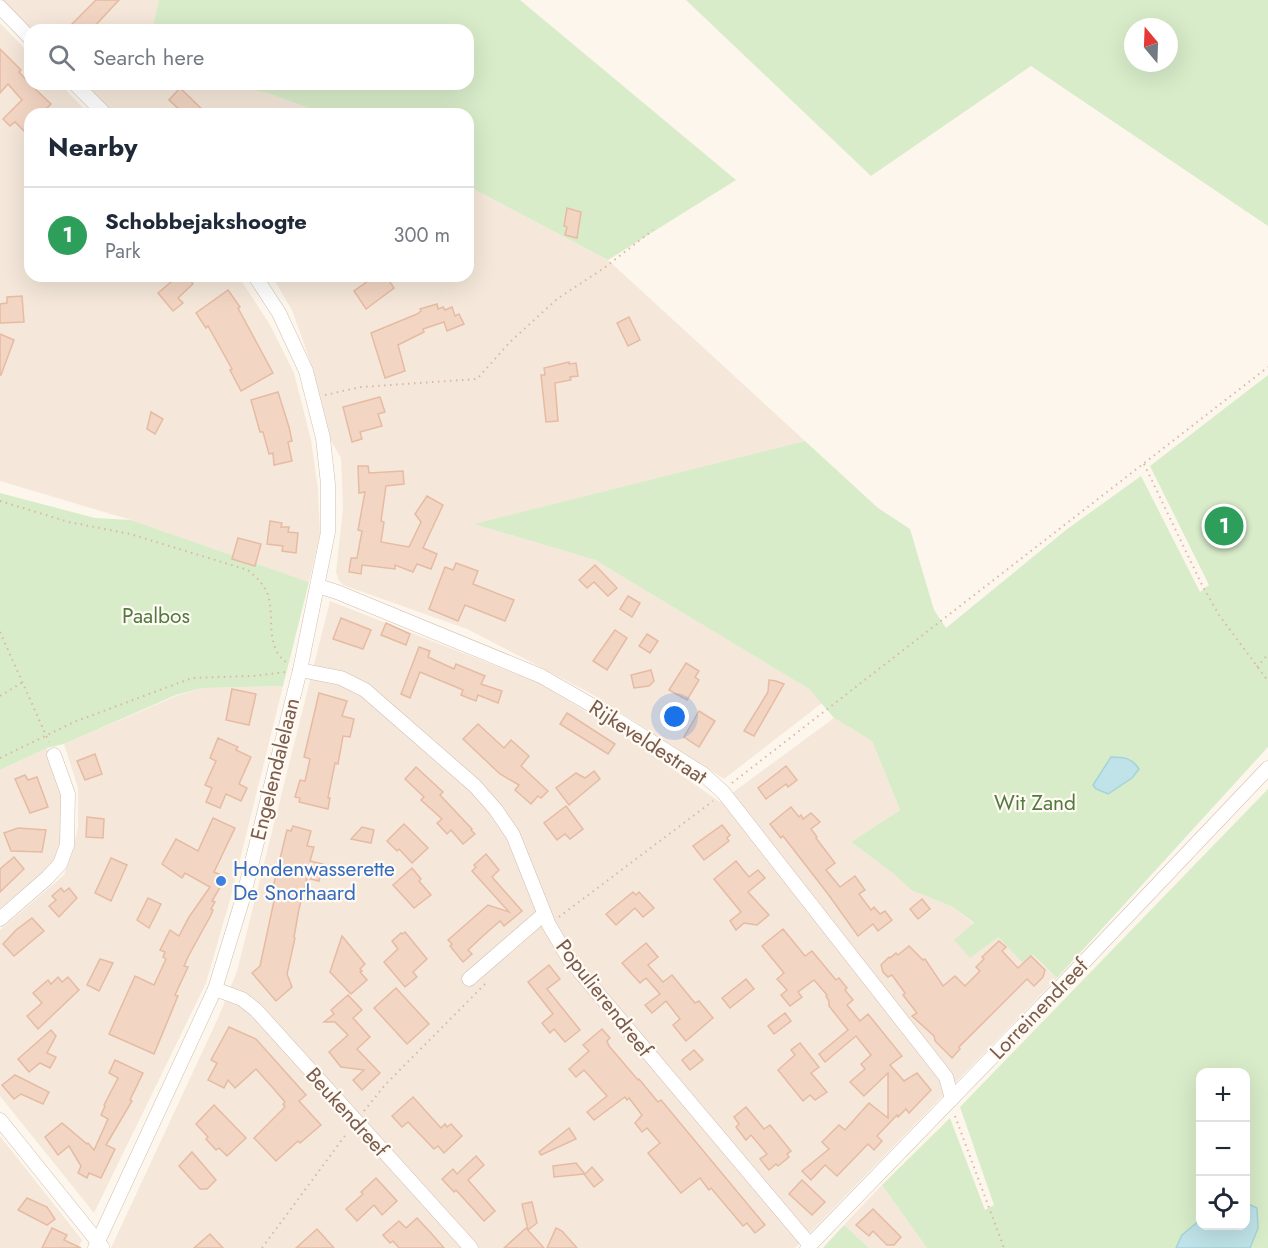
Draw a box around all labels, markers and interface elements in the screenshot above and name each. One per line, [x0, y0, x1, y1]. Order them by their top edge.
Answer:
north arrow [1124, 18, 1178, 72]
search box [24, 24, 474, 90]
icon: search [45, 41, 78, 74]
text: Search here [93, 41, 204, 73]
text: Nearby [48, 128, 137, 166]
text: Schobbejakshoogte [105, 205, 307, 237]
text: 1 [62, 221, 73, 250]
text: 300 m [393, 221, 450, 250]
text: Park [105, 237, 141, 266]
pin: 1 [1204, 504, 1244, 548]
park label: Paalbos [122, 601, 190, 631]
street label: Rijkeveldestraat [583, 693, 713, 791]
street label: Engelendalelaan [243, 695, 307, 843]
your location [660, 702, 689, 731]
park label: Wit Zand [994, 788, 1076, 818]
place label: Hondenwasserette De Snorhaard [233, 854, 395, 908]
marker: Hondenwasserette De Snorhaard [214, 874, 228, 888]
street label: Populierendreef [549, 933, 660, 1064]
street label: Lorreinendreef [983, 951, 1096, 1066]
street label: Beukendreef [299, 1061, 396, 1164]
map controls [1196, 1068, 1250, 1230]
button: + [1196, 1068, 1250, 1122]
button: − [1196, 1122, 1250, 1176]
button: locate [1196, 1176, 1250, 1230]

